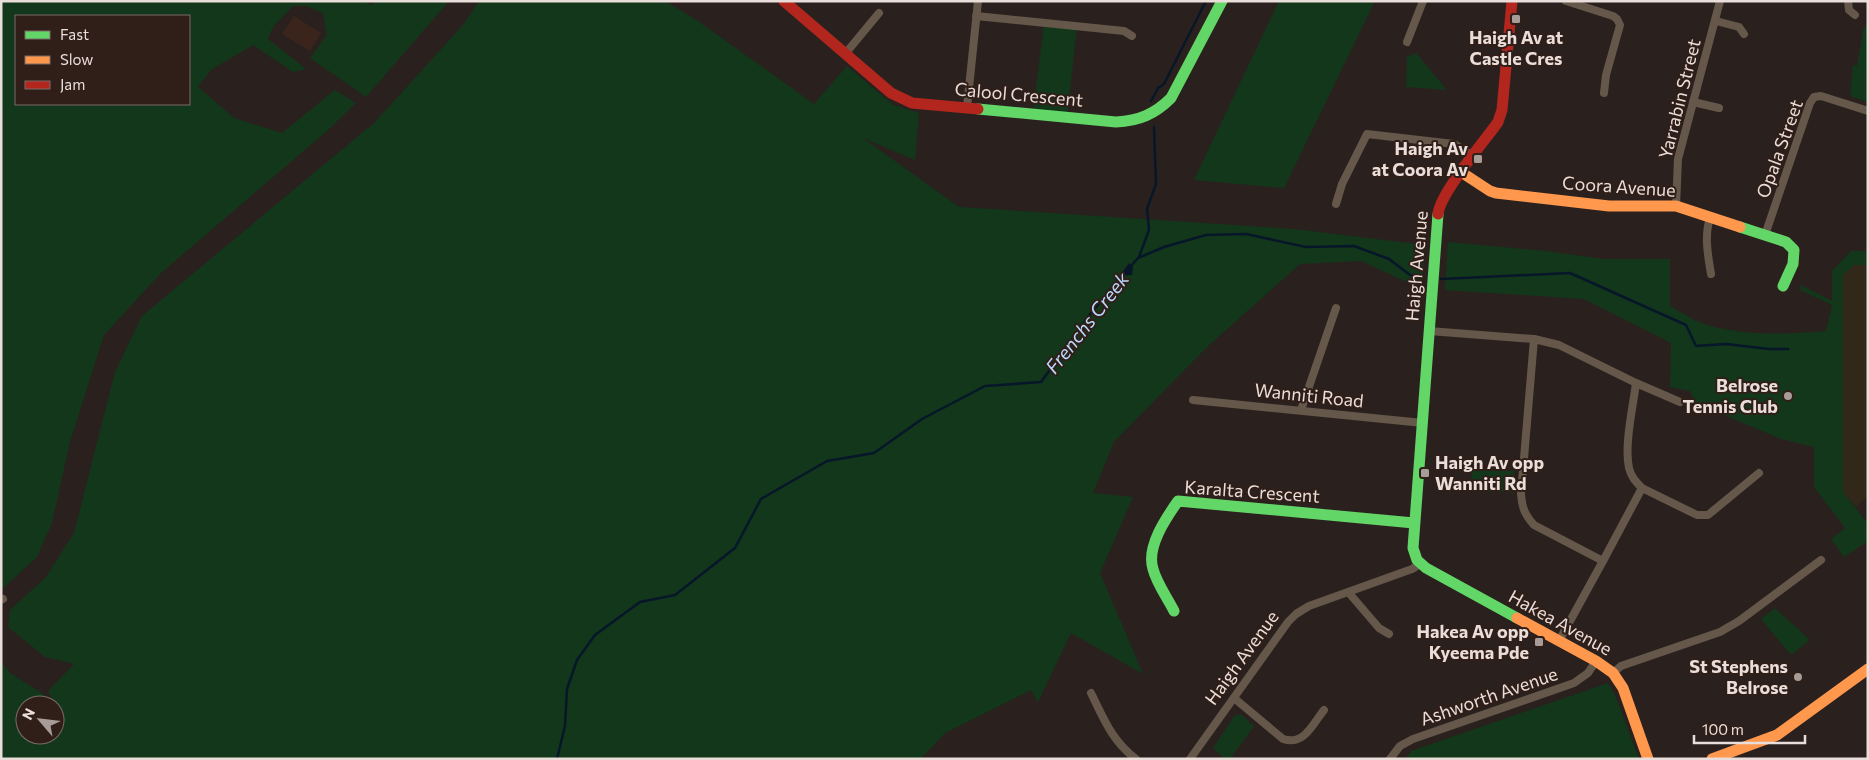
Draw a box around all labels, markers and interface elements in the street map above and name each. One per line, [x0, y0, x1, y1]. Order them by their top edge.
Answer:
marker: Haigh Av at Castle Cres [1510, 13, 1522, 25]
legend [15, 15, 190, 105]
text: Fast [60, 25, 89, 43]
place label: Haigh Av at Castle Cres [1469, 26, 1563, 69]
street label: Yarrabin Street [1653, 36, 1705, 161]
text: Slow [60, 50, 93, 68]
text: Jam [60, 75, 85, 93]
street label: Calool Crescent [954, 77, 1084, 111]
street label: Opala Street [1751, 96, 1807, 201]
place label: Haigh Av at Coora Av [1372, 137, 1468, 180]
marker: Haigh Av at Coora Av [1472, 153, 1484, 165]
street label: Coora Avenue [1562, 171, 1677, 201]
street label: Haigh Avenue [1400, 210, 1432, 322]
water label: Frenchs Creek [1040, 267, 1134, 378]
place label: Belrose Tennis Club [1682, 374, 1778, 417]
street label: Wanniti Road [1253, 378, 1365, 412]
marker: Belrose Tennis Club [1782, 390, 1794, 402]
place label: Haigh Av opp Wanniti Rd [1435, 451, 1544, 494]
marker: Haigh Av opp Wanniti Rd [1419, 467, 1431, 479]
street label: Karalta Crescent [1184, 475, 1321, 507]
street label: Hakea Avenue [1505, 585, 1616, 660]
street label: Haigh Avenue [1200, 606, 1283, 709]
place label: Hakea Av opp Kyeema Pde [1416, 620, 1529, 663]
marker: Hakea Av opp Kyeema Pde [1533, 636, 1545, 648]
place label: St Stephens Belrose [1689, 655, 1788, 698]
street label: Ashworth Avenue [1417, 662, 1560, 730]
marker: St Stephens Belrose [1792, 671, 1804, 683]
north arrow [15, 695, 65, 745]
text: N [18, 705, 38, 722]
scale bar [1694, 712, 1805, 744]
text: 100 m [1702, 720, 1744, 738]

